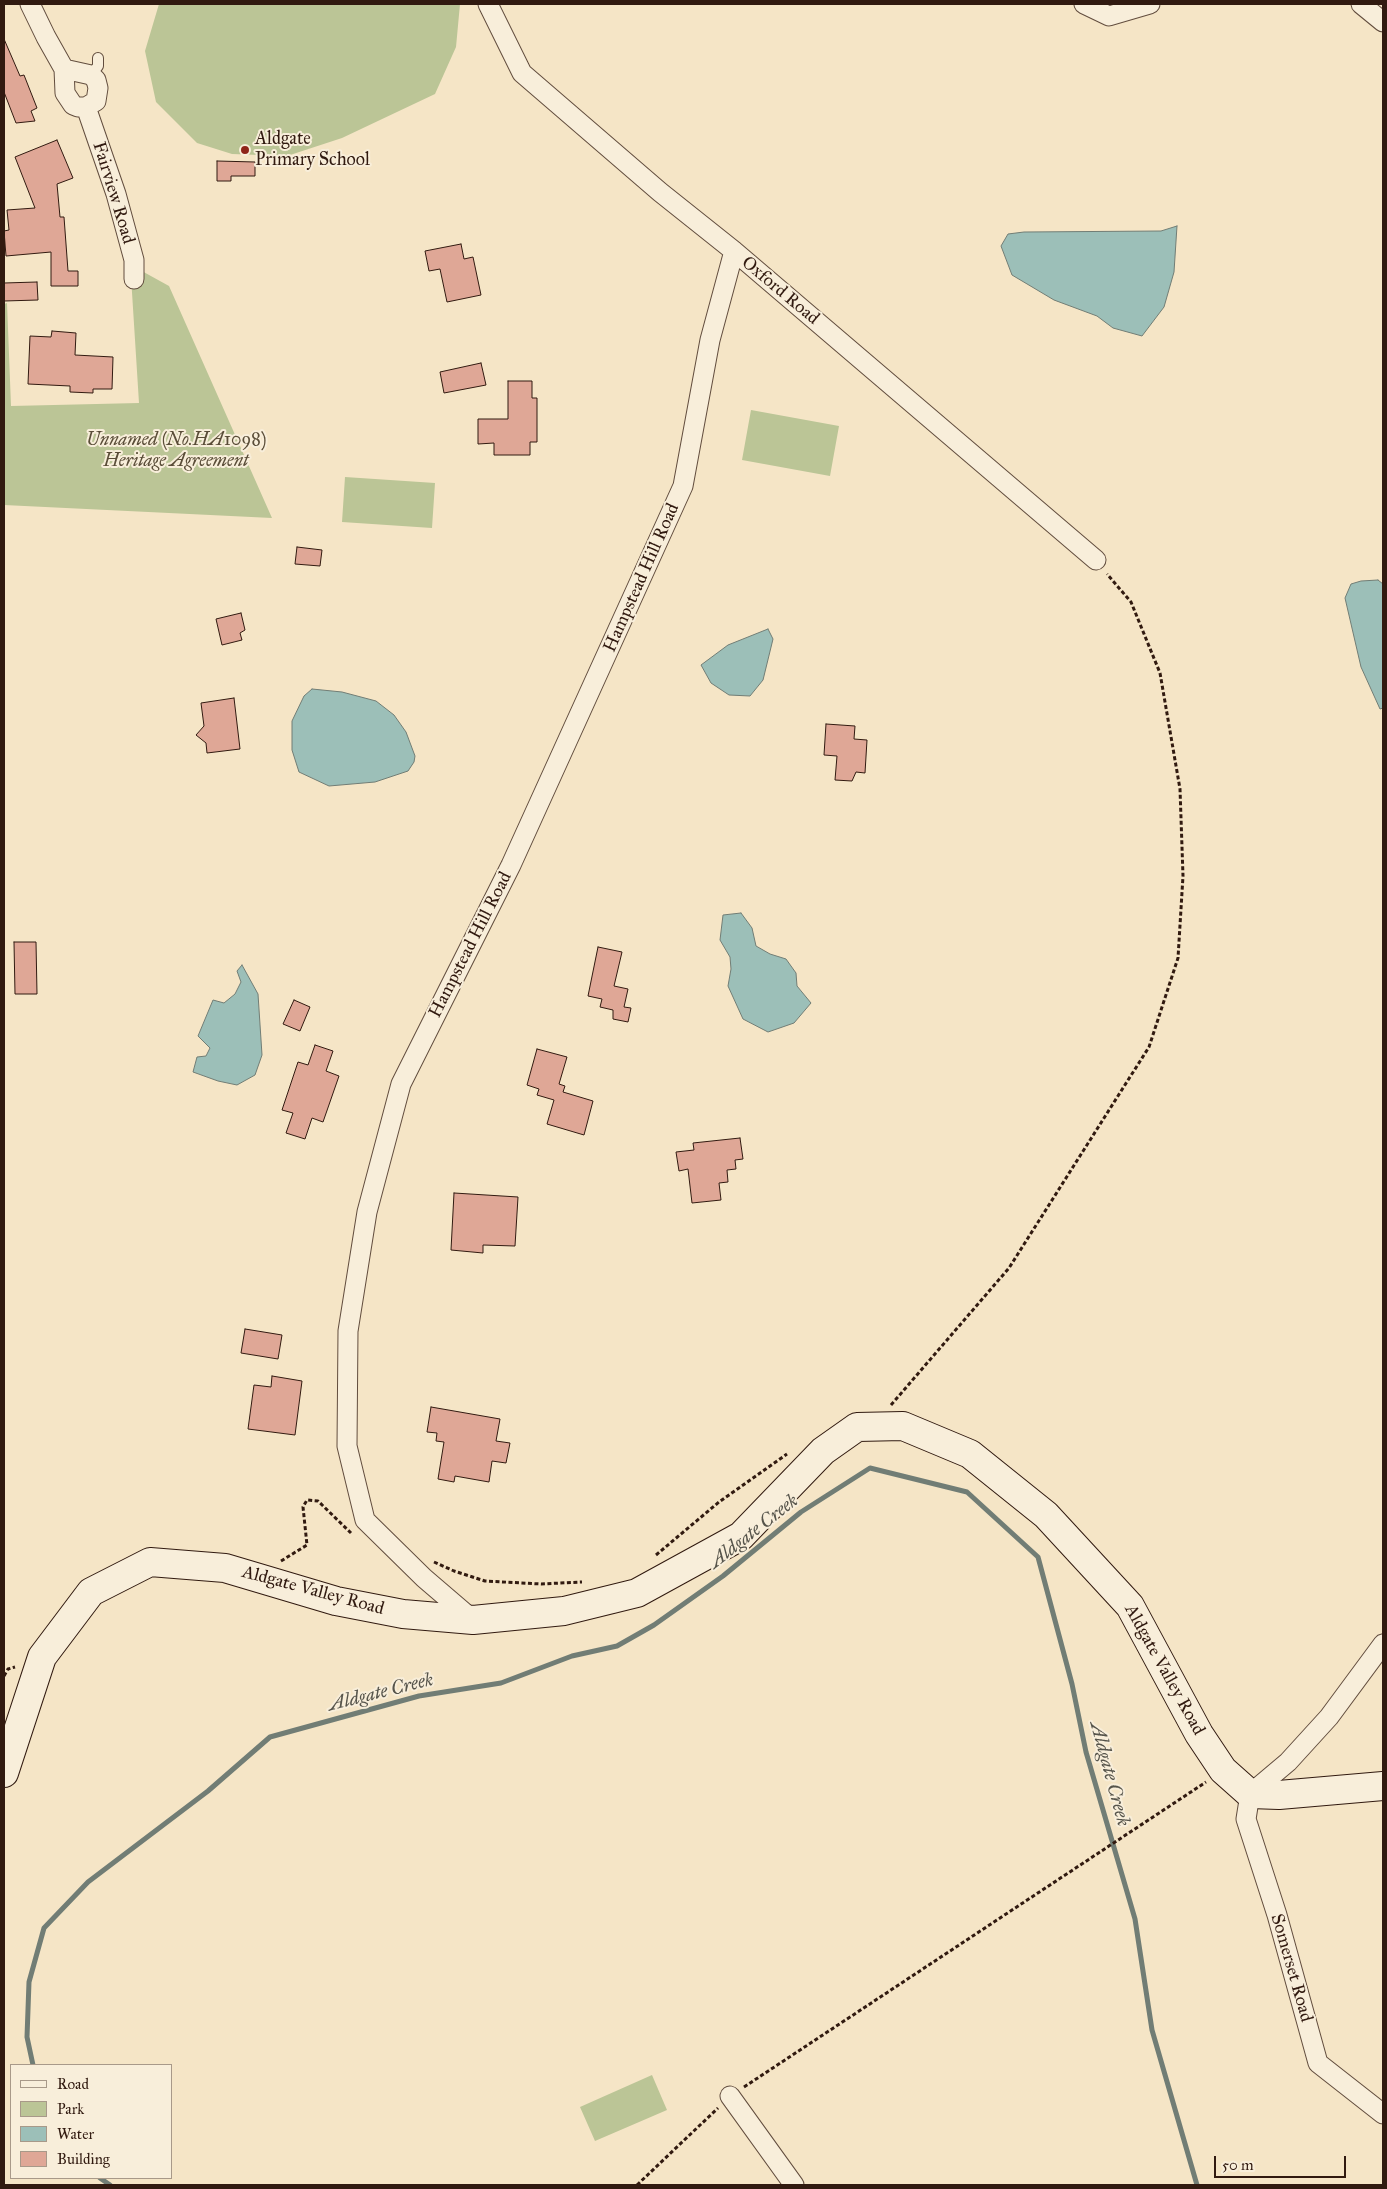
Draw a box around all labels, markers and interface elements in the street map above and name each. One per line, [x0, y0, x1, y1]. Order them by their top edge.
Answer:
place label: Aldgate Primary School [255, 129, 370, 172]
street label: Fairview Road [87, 139, 139, 247]
marker: Aldgate Primary School [239, 144, 251, 156]
street label: Oxford Road [737, 252, 823, 330]
park label: Unnamed (No.HA1098) Heritage Agreement [86, 430, 266, 472]
street label: Hampstead Hill Road [599, 500, 685, 656]
street label: Hampstead Hill Road [425, 868, 517, 1022]
water label: Aldgate Creek [705, 1490, 803, 1574]
street label: Aldgate Valley Road [240, 1562, 386, 1620]
street label: Aldgate Valley Road [1119, 1601, 1209, 1739]
water label: Aldgate Creek [326, 1669, 436, 1717]
water label: Aldgate Creek [1084, 1719, 1134, 1829]
street label: Somerset Road [1265, 1911, 1317, 2025]
legend [10, 2064, 172, 2179]
text: Road [57, 2075, 89, 2093]
text: Park [57, 2100, 84, 2118]
text: Water [57, 2125, 94, 2143]
scale bar [1217, 2146, 1350, 2178]
text: Building [57, 2150, 110, 2168]
text: 50 m [1222, 2156, 1254, 2174]

